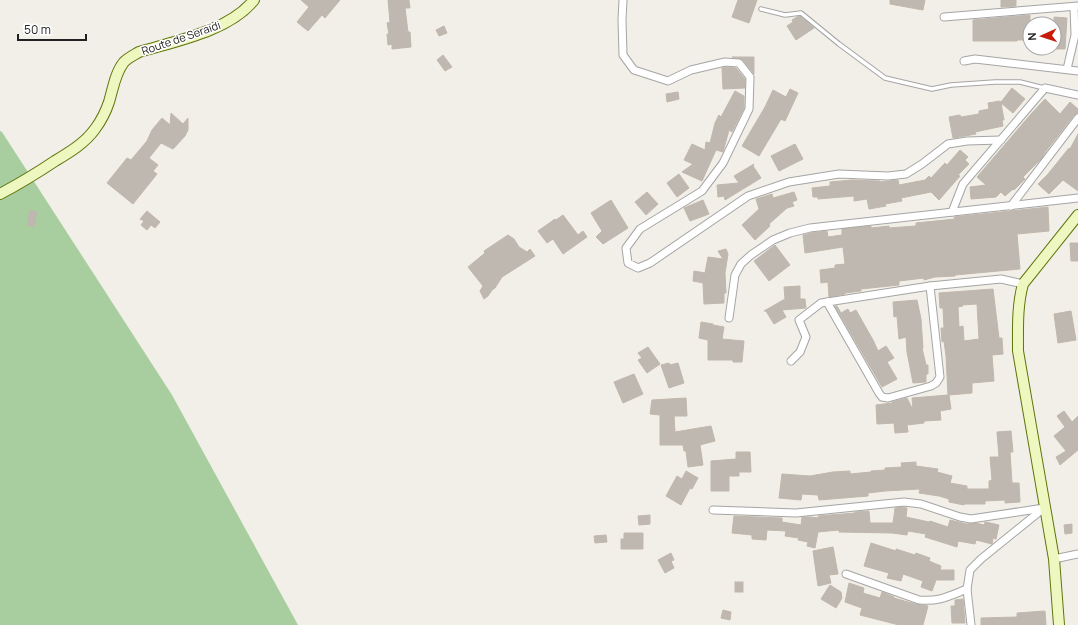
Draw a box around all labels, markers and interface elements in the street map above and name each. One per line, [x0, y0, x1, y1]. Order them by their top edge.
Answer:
scale bar [18, 16, 86, 42]
north arrow [1022, 16, 1062, 56]
street label: Route de Seraïdi [139, 17, 222, 58]
text: 50 m [24, 21, 51, 38]
text: N [1024, 32, 1039, 41]

